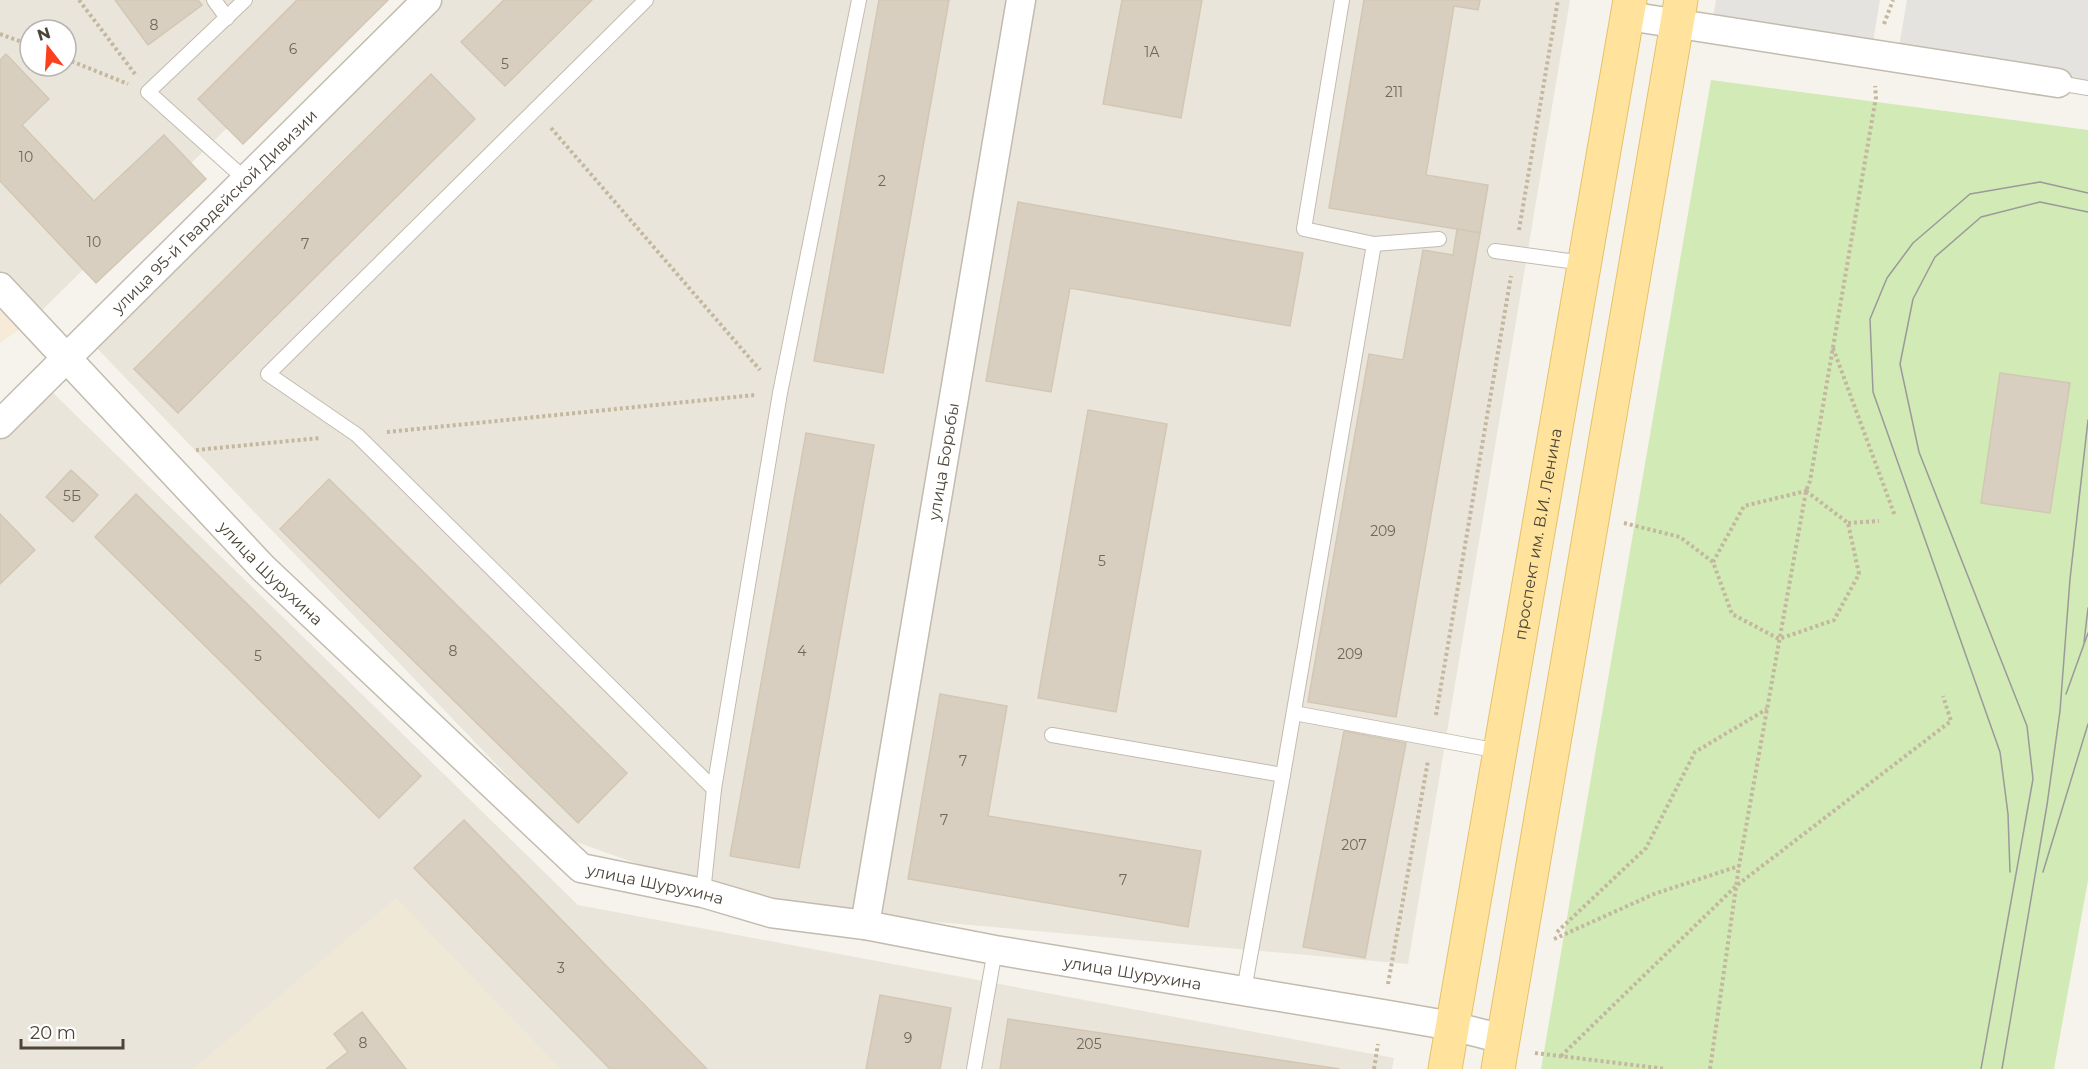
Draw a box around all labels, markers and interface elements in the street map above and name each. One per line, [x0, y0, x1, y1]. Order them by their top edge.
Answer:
house number: 8 [150, 16, 159, 34]
north arrow [18, 18, 78, 78]
text: N [35, 23, 53, 45]
house number: 6 [289, 40, 298, 58]
house number: 1А [1144, 43, 1160, 61]
house number: 5 [501, 55, 509, 73]
house number: 211 [1385, 83, 1403, 101]
street label: улица 95-й Гвардейской Дивизии [107, 106, 321, 318]
house number: 10 [19, 148, 33, 166]
house number: 2 [878, 172, 886, 190]
house number: 10 [87, 233, 101, 251]
house number: 7 [301, 235, 309, 253]
street label: улица Борьбы [924, 401, 963, 523]
street label: проспект им. В.И. Ленина [1510, 427, 1566, 641]
house number: 5Б [63, 487, 81, 505]
street label: улица Шурухина [214, 517, 327, 629]
house number: 209 [1370, 522, 1396, 540]
house number: 5 [1098, 552, 1106, 570]
house number: 8 [449, 642, 458, 660]
house number: 4 [797, 642, 807, 660]
house number: 209 [1337, 645, 1363, 663]
house number: 5 [254, 647, 262, 665]
house number: 7 [959, 752, 967, 770]
house number: 7 [940, 811, 948, 829]
house number: 207 [1341, 836, 1367, 854]
street label: улица Шурухина [584, 860, 726, 909]
house number: 7 [1119, 871, 1127, 889]
street label: улица Шурухина [1061, 952, 1203, 994]
house number: 3 [557, 959, 565, 977]
scale bar [21, 1012, 123, 1050]
text: 20 m [30, 1022, 76, 1044]
house number: 9 [904, 1029, 912, 1047]
house number: 8 [359, 1034, 368, 1052]
house number: 205 [1076, 1035, 1102, 1053]

